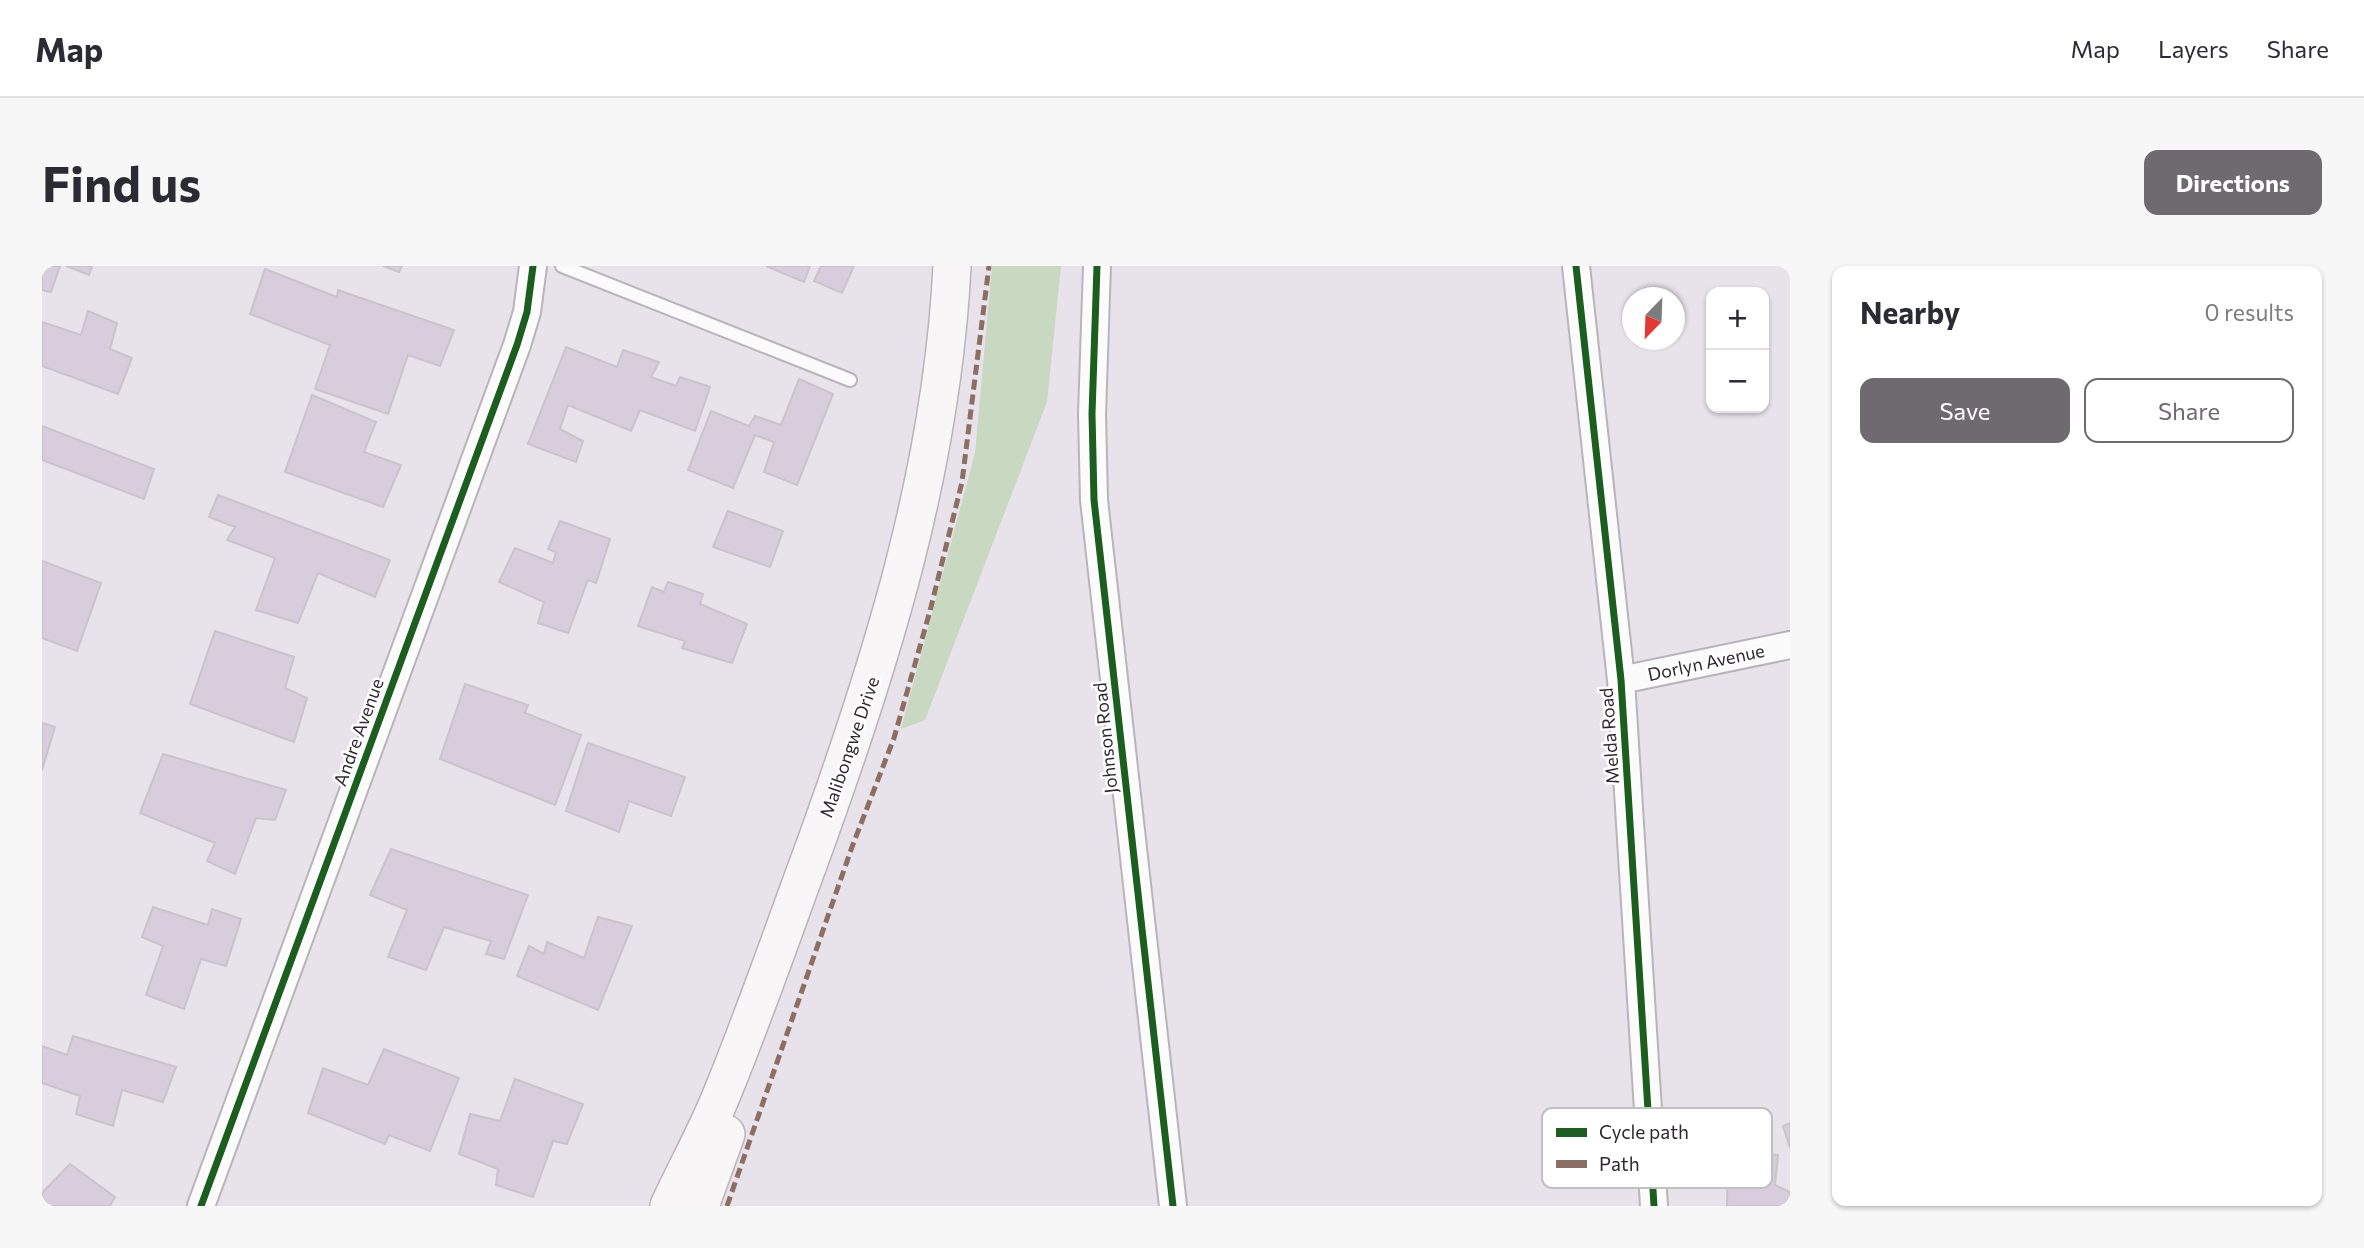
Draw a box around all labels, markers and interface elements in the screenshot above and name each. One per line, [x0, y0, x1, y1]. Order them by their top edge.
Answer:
text: Map [35, 28, 103, 69]
text: Map [2071, 34, 2120, 63]
text: Layers [2158, 34, 2229, 63]
text: Share [2267, 34, 2329, 63]
button: Directions [2144, 150, 2322, 215]
text: Find us [42, 152, 201, 212]
north arrow [1622, 287, 1685, 350]
map controls [1706, 287, 1769, 413]
button: + [1706, 287, 1769, 350]
text: Nearby [1860, 293, 1960, 330]
text: 0 results [2205, 298, 2294, 326]
button: − [1706, 350, 1769, 413]
button: Save [1860, 378, 2070, 443]
button: Share [2084, 378, 2294, 443]
street label: Dorlyn Avenue [1646, 639, 1766, 685]
street label: Malibongwe Drive [815, 674, 883, 820]
street label: Andre Avenue [328, 675, 388, 789]
street label: Johnson Road [1088, 681, 1122, 795]
street label: Melda Road [1595, 687, 1623, 785]
legend [1542, 1108, 1772, 1188]
text: Cycle path [1599, 1120, 1689, 1143]
text: Path [1599, 1152, 1640, 1175]

